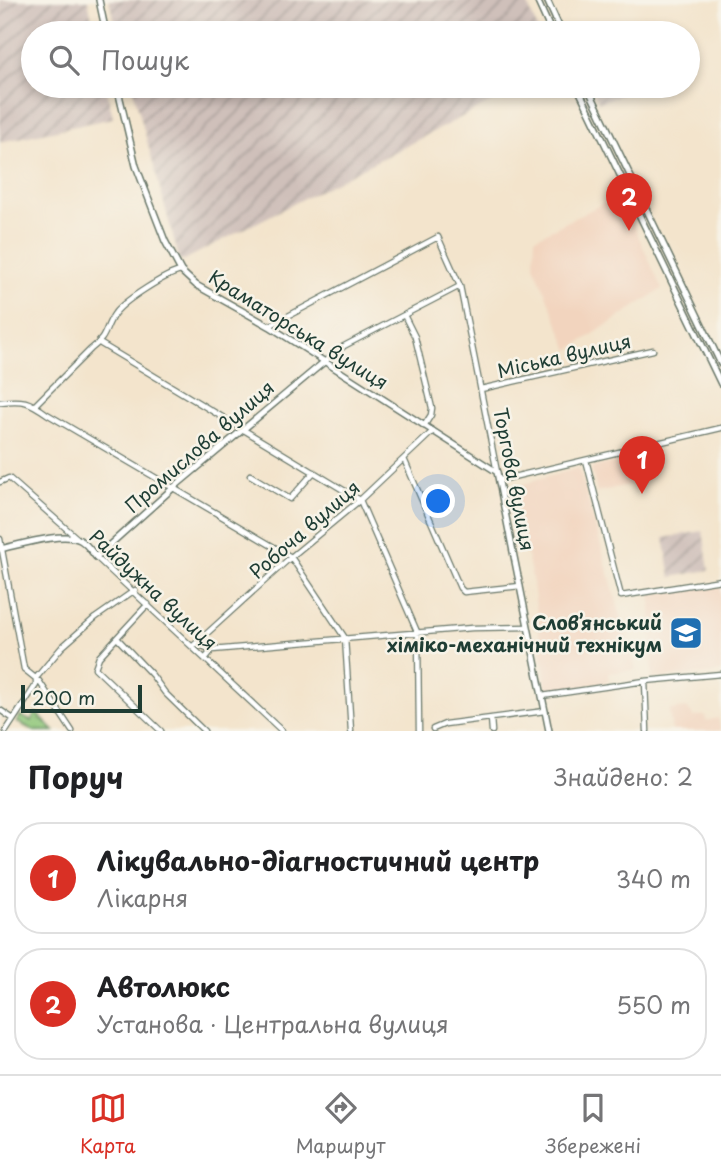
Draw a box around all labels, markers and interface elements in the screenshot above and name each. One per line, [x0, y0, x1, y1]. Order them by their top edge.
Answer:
search box [21, 21, 700, 98]
text: Пошук [101, 40, 189, 79]
icon: search [45, 41, 83, 79]
pin: 2 [606, 173, 652, 231]
street label: Краматорська вулиця [204, 262, 394, 396]
street label: Міська вулиця [494, 326, 634, 384]
street label: Промислова вулиця [118, 373, 280, 519]
street label: Торгова вулиця [487, 405, 543, 553]
pin: 1 [619, 436, 665, 494]
street label: Робоча вулиця [243, 473, 365, 585]
your location [421, 484, 455, 518]
street label: Райдужна вулиця [84, 522, 224, 656]
place label: Слов’янський хіміко-механічний технікум [387, 608, 662, 658]
school or university icon: Слов’янський хіміко-механічний технікум [667, 614, 705, 652]
scale bar [21, 682, 142, 714]
text: 200 m [32, 683, 95, 711]
text: Поруч [28, 754, 123, 799]
text: Знайдено: 2 [554, 759, 693, 794]
text: Лікувально-діагностичний центр [97, 841, 539, 880]
text: 1 [48, 861, 59, 896]
text: 340 m [616, 861, 691, 896]
text: Лікарня [97, 880, 188, 915]
text: Автолюкс [97, 967, 230, 1006]
text: 2 [45, 987, 61, 1022]
text: 550 m [616, 987, 691, 1022]
text: Установа · Центральна вулиця [97, 1006, 449, 1041]
tab: Карта [80, 1089, 136, 1159]
tab: Маршрут [296, 1089, 386, 1159]
tab: Збережені [545, 1089, 641, 1159]

